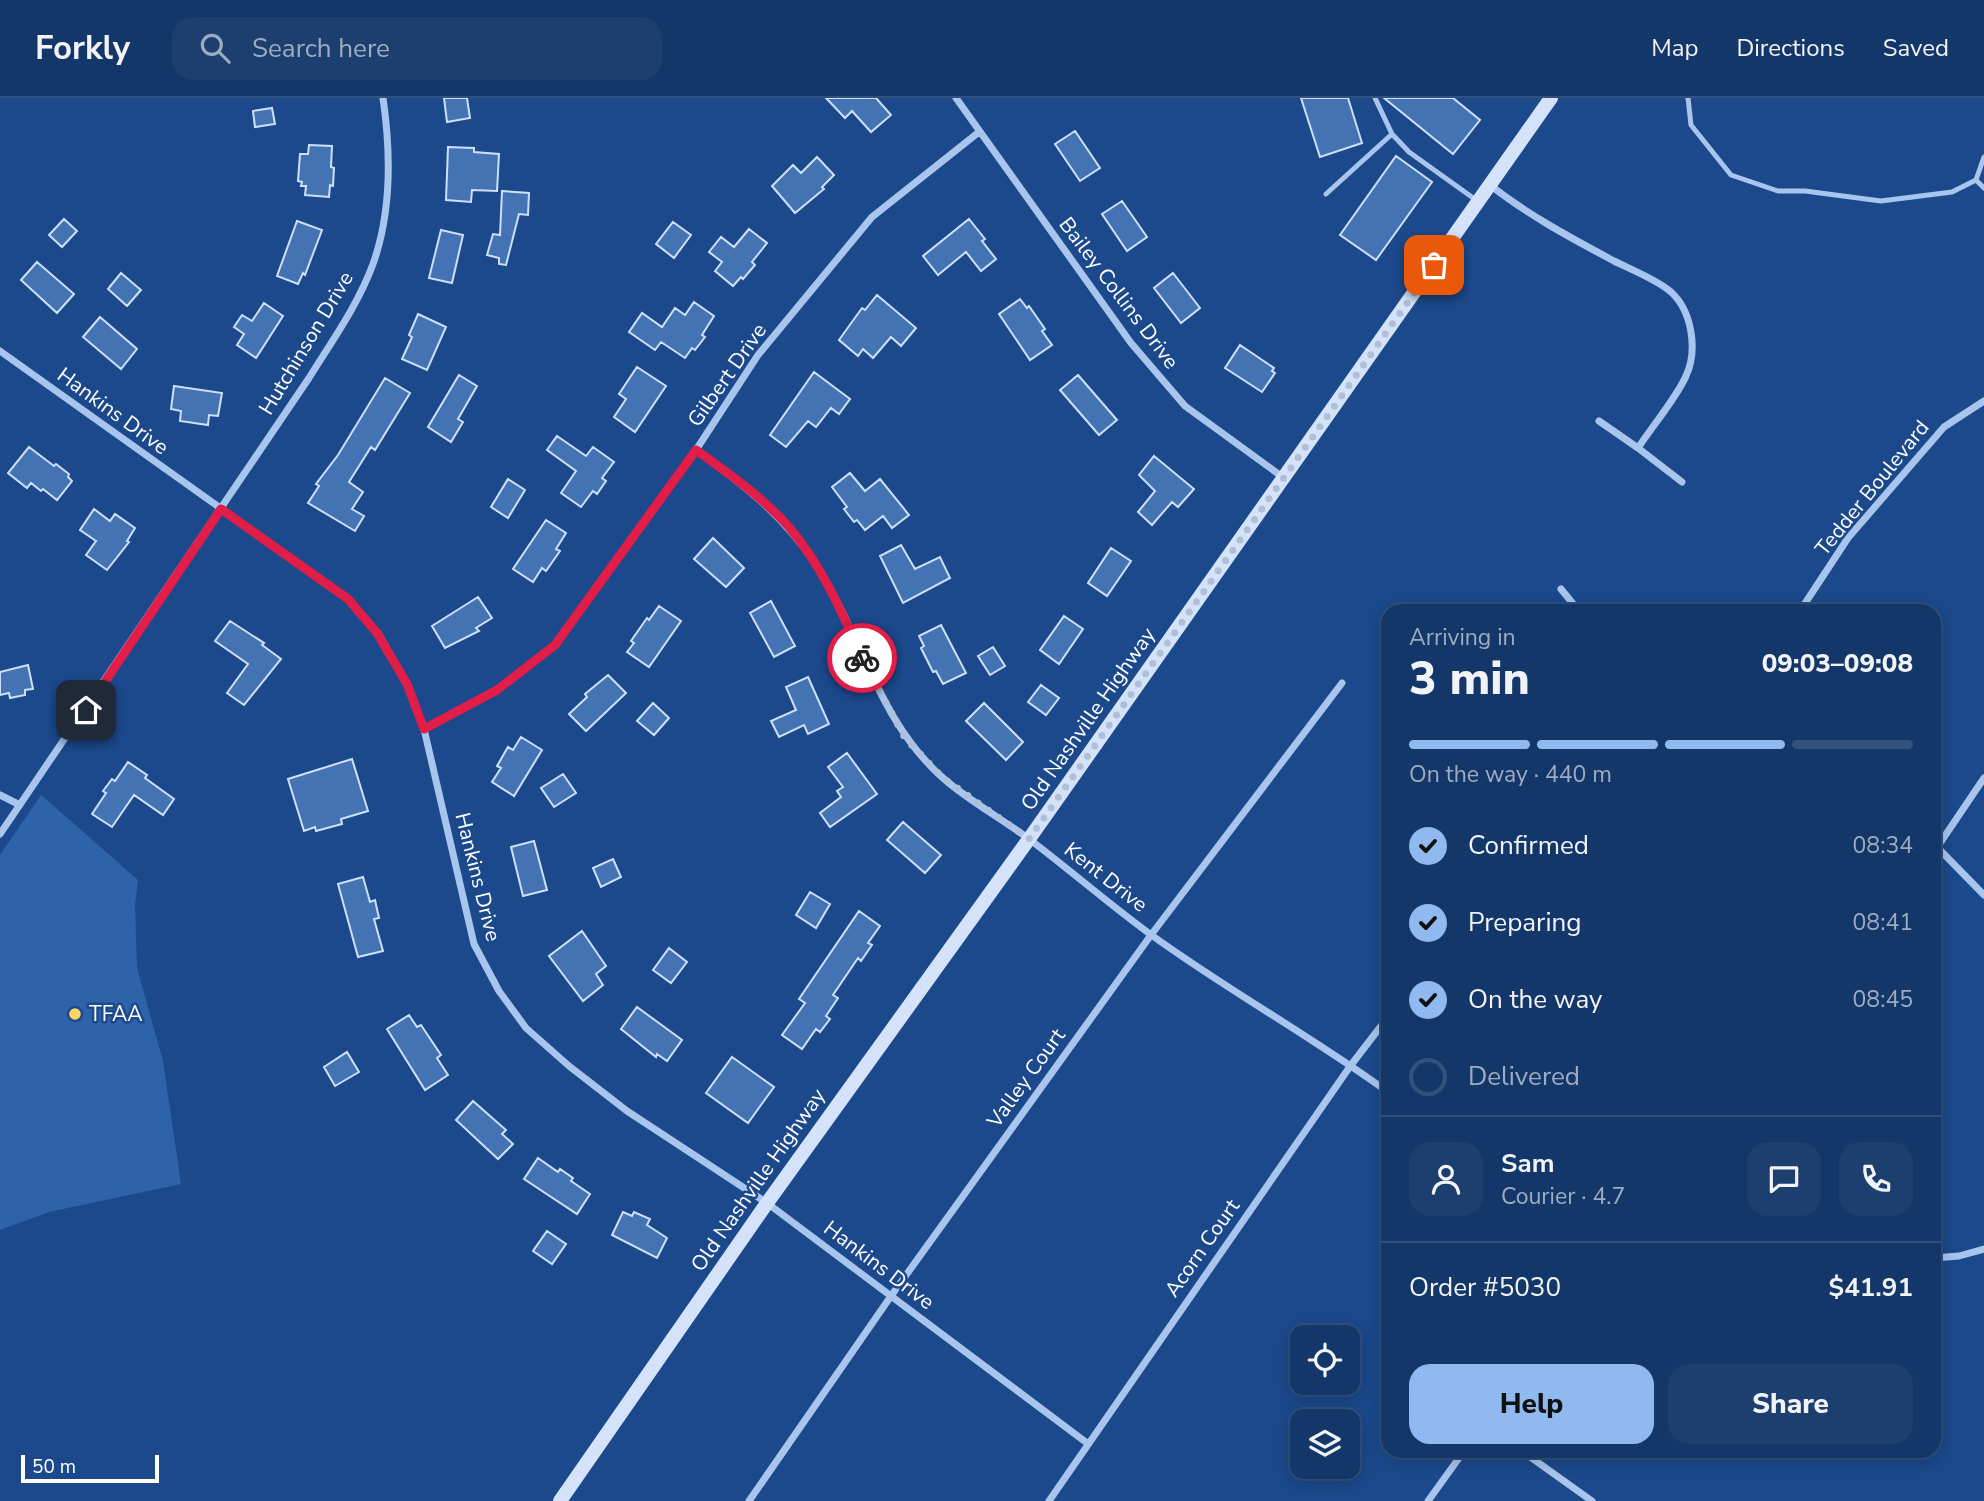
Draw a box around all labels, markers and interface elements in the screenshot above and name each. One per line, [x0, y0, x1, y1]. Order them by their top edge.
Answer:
search box [172, 17, 662, 80]
text: Forkly [35, 26, 130, 71]
icon: search [196, 29, 234, 67]
text: Search here [252, 31, 390, 66]
text: Map [1651, 32, 1698, 64]
text: Directions [1736, 32, 1845, 64]
text: Saved [1883, 32, 1949, 64]
street label: Bailey Collins Drive [1053, 211, 1185, 375]
pin [1404, 235, 1464, 295]
icon: bag [1415, 246, 1453, 284]
street label: Hutchinson Drive [252, 266, 360, 420]
street label: Gilbert Drive [681, 318, 773, 432]
street label: Hankins Drive [52, 361, 174, 461]
street label: Tedder Boulevard [1809, 414, 1935, 562]
street label: Old Nashville Highway [1014, 622, 1162, 816]
text: Arriving in [1409, 622, 1516, 653]
courier [827, 623, 897, 693]
icon: bike [843, 639, 881, 677]
text: 09:03–09:08 [1762, 646, 1913, 681]
text: 3 min [1409, 647, 1530, 710]
pin [56, 680, 116, 740]
icon: home [67, 691, 105, 729]
text: On the way · 440 m [1409, 759, 1612, 790]
street label: Hankins Drive [448, 810, 508, 944]
icon: check [1409, 827, 1447, 865]
text: Confirmed [1468, 828, 1589, 863]
text: 08:34 [1853, 830, 1913, 861]
street label: Kent Drive [1059, 836, 1153, 918]
icon: check [1409, 904, 1447, 942]
text: Preparing [1468, 905, 1581, 940]
text: 08:41 [1853, 907, 1913, 938]
icon: check [1409, 981, 1447, 1019]
text: On the way [1468, 982, 1602, 1017]
text: 08:45 [1853, 984, 1913, 1015]
place label: TFAA [89, 1000, 143, 1028]
marker: TFAA [67, 1006, 83, 1022]
street label: Valley Court [980, 1022, 1072, 1134]
text: Delivered [1468, 1059, 1580, 1094]
street label: Old Nashville Highway [684, 1083, 832, 1277]
button: person [1409, 1142, 1483, 1216]
button: chat [1747, 1142, 1821, 1216]
button: phone [1839, 1142, 1913, 1216]
text: Sam [1501, 1146, 1554, 1181]
text: Courier · 4.7 [1501, 1181, 1625, 1212]
street label: Acorn Court [1158, 1193, 1246, 1303]
street label: Hankins Drive [818, 1214, 940, 1316]
text: Order #5030 [1409, 1270, 1561, 1305]
text: $41.91 [1829, 1270, 1913, 1305]
map controls [1290, 1325, 1360, 1479]
button: locate [1290, 1325, 1360, 1395]
button: Help [1409, 1364, 1654, 1444]
button: Share [1668, 1364, 1913, 1444]
button: layers [1290, 1409, 1360, 1479]
scale bar [21, 1452, 159, 1484]
text: 50 m [32, 1454, 76, 1480]

